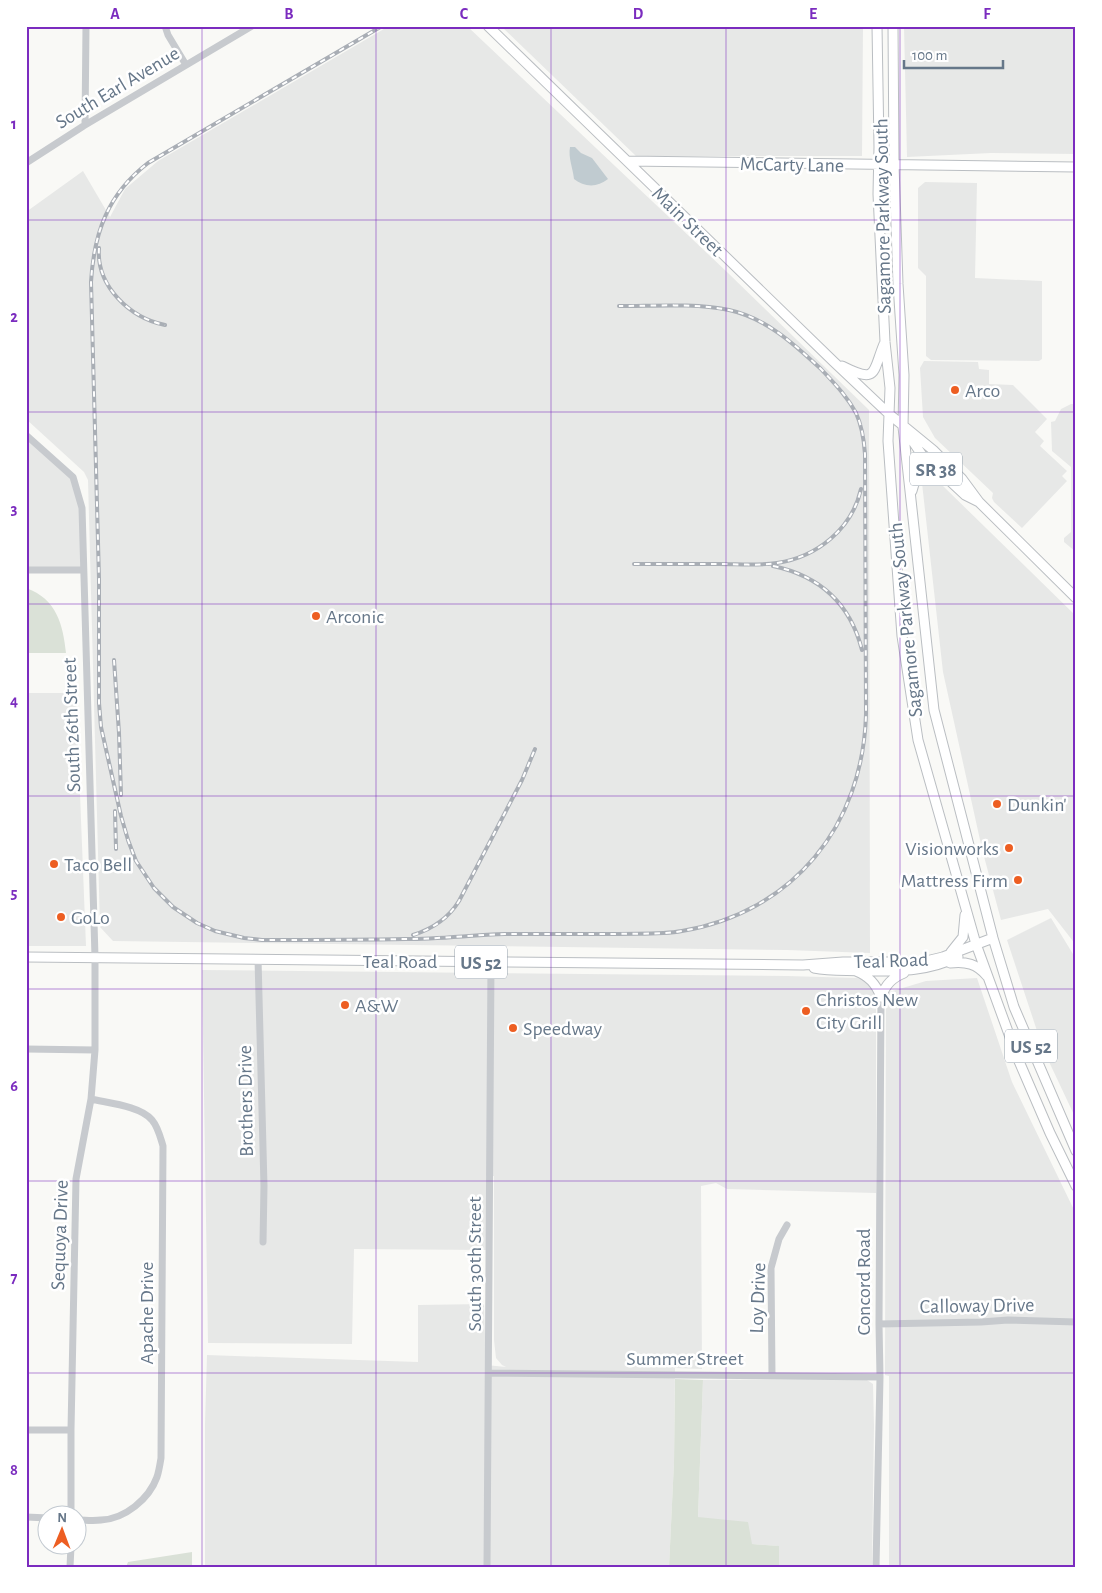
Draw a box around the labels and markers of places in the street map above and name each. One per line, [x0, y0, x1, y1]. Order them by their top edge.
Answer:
place label: Arco [965, 381, 1000, 401]
marker: Arco [949, 384, 961, 396]
place label: Arconic [326, 607, 384, 627]
marker: Arconic [310, 610, 322, 622]
place label: Dunkin' [1007, 795, 1067, 815]
marker: Dunkin' [991, 798, 1003, 810]
place label: Visionworks [905, 839, 999, 859]
marker: Visionworks [1003, 842, 1015, 854]
place label: Taco Bell [64, 855, 132, 875]
marker: Taco Bell [48, 858, 60, 870]
place label: Mattress Firm [901, 871, 1008, 891]
marker: Mattress Firm [1012, 874, 1024, 886]
place label: GoLo [71, 908, 110, 928]
marker: GoLo [55, 911, 67, 923]
place label: Christos New City Grill [816, 990, 918, 1033]
place label: A&W [355, 996, 398, 1016]
marker: A&W [339, 999, 351, 1011]
marker: Christos New City Grill [800, 1005, 812, 1017]
place label: Speedway [523, 1019, 603, 1039]
marker: Speedway [507, 1022, 519, 1034]

